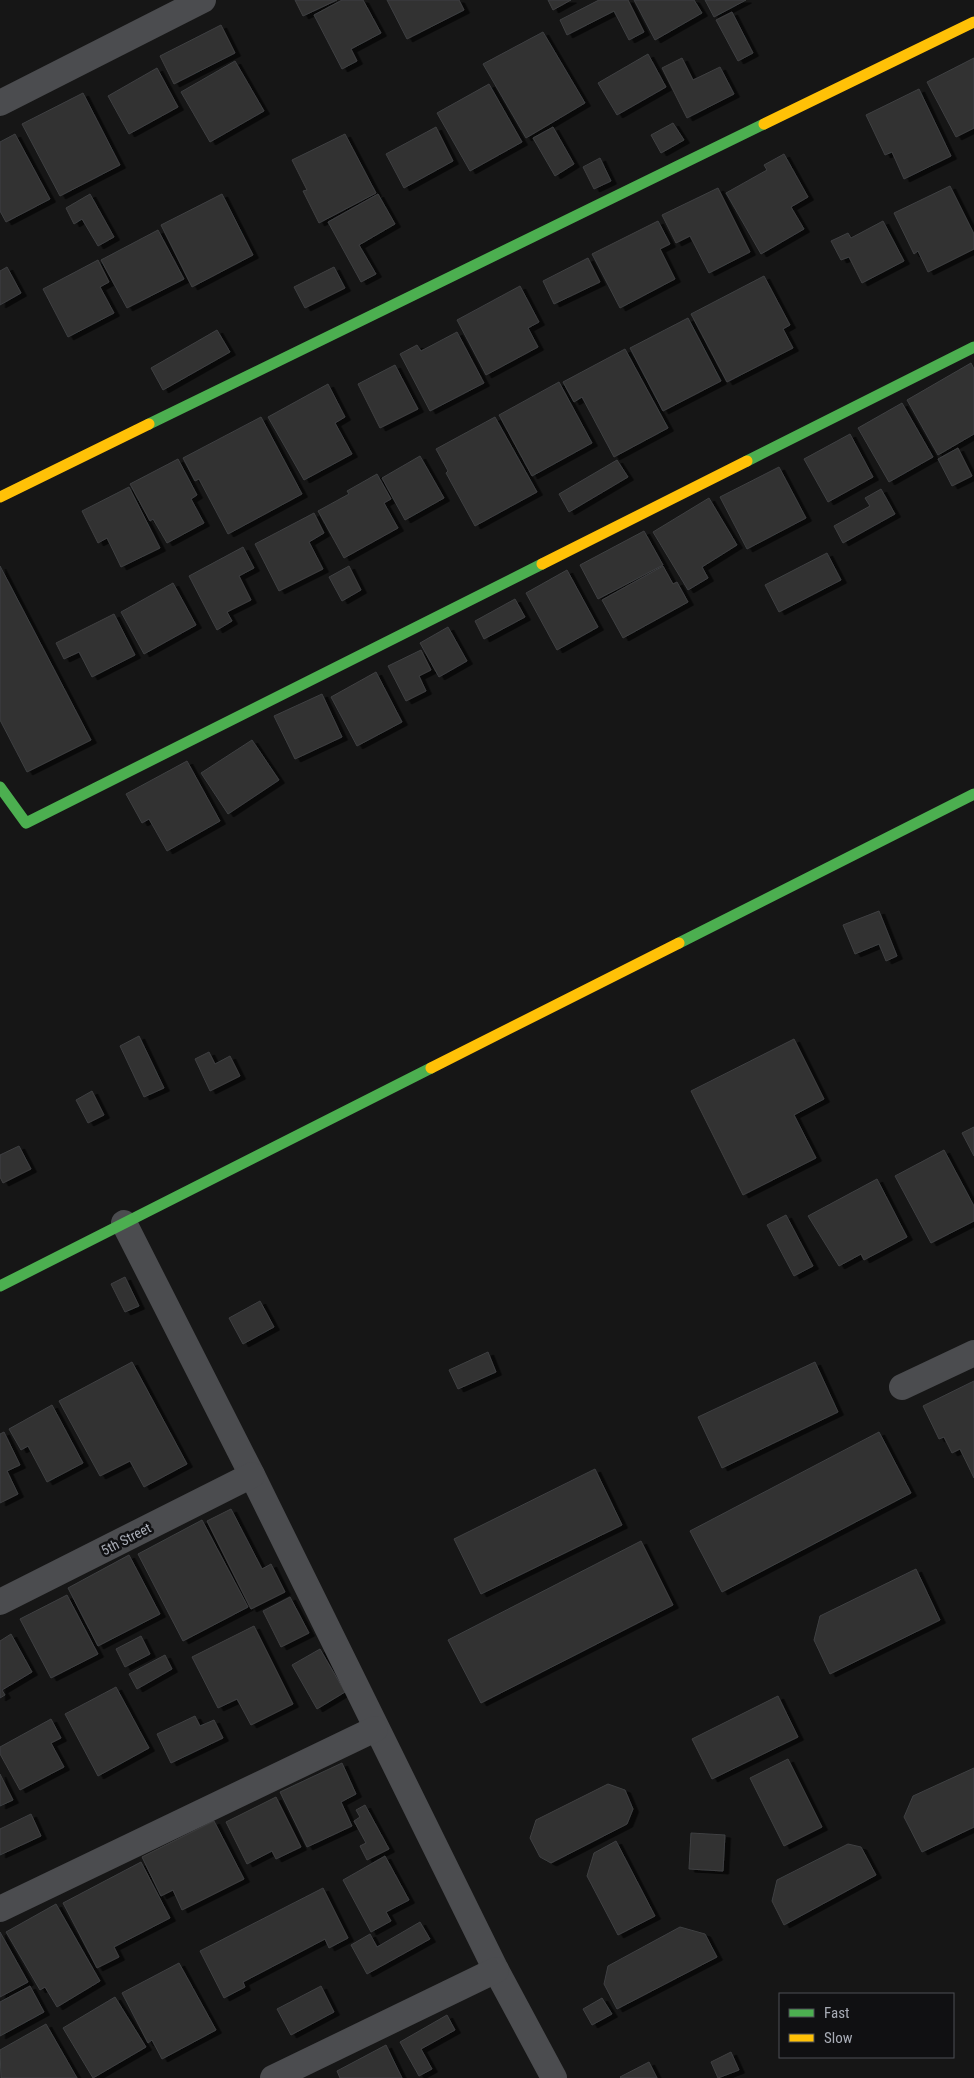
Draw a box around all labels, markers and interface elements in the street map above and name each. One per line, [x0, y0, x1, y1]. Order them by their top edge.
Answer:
street label: 5th Street [98, 1520, 154, 1558]
legend [779, 1993, 954, 2058]
text: Fast [824, 2004, 849, 2022]
text: Slow [824, 2029, 853, 2047]

